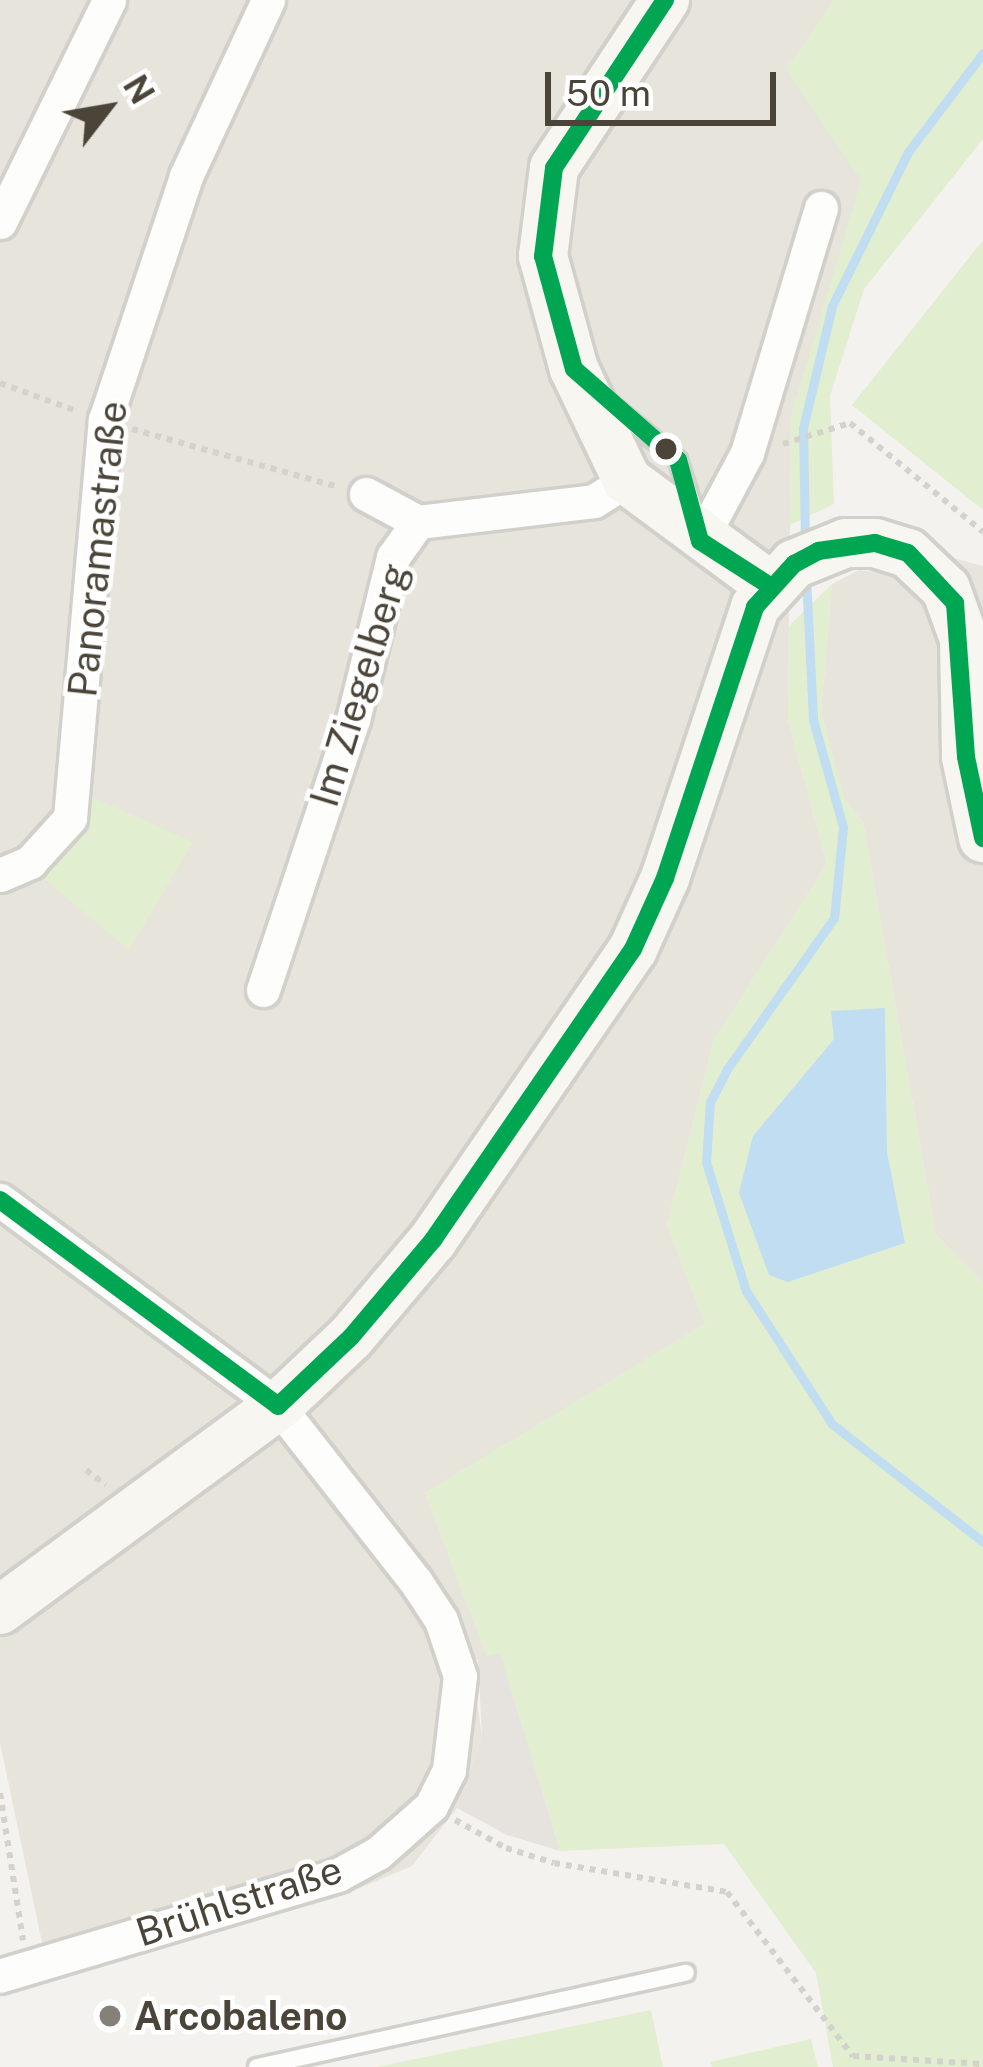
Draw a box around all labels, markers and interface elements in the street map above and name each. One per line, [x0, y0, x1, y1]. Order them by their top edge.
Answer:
north arrow [48, 48, 168, 168]
scale bar [551, 48, 782, 122]
text: N [116, 69, 162, 110]
text: 50 m [566, 72, 651, 114]
street label: Panoramastraße [59, 399, 137, 699]
unlabelled marker [655, 438, 677, 460]
street label: Im Ziegelberg [301, 558, 419, 812]
street label: Brühlstraße [130, 1846, 348, 1956]
place label: Arcobaleno [134, 1993, 347, 2039]
marker: Arcobaleno [97, 2003, 123, 2029]

